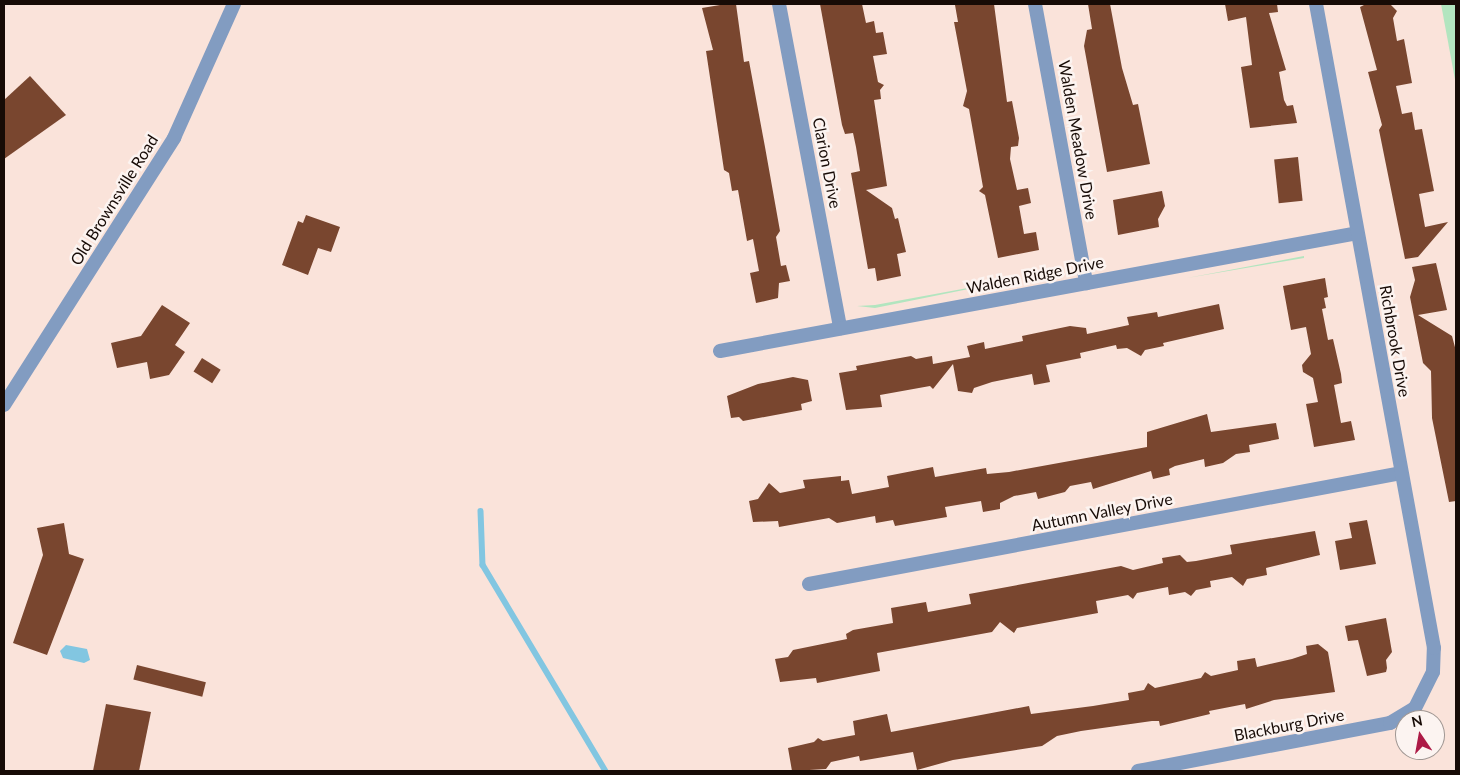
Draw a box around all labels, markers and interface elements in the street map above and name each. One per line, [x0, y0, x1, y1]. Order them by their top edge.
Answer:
street label: Walden Meadow Drive [1055, 59, 1101, 221]
street label: Clarion Drive [809, 116, 845, 210]
street label: Old Brownsville Road [66, 131, 162, 269]
street label: Walden Ridge Drive [965, 252, 1105, 298]
street label: Richbrook Drive [1376, 284, 1414, 398]
street label: Autumn Valley Drive [1029, 489, 1175, 535]
street label: Blackburg Drive [1232, 705, 1346, 745]
north arrow [1395, 710, 1445, 760]
text: N [1410, 711, 1424, 730]

